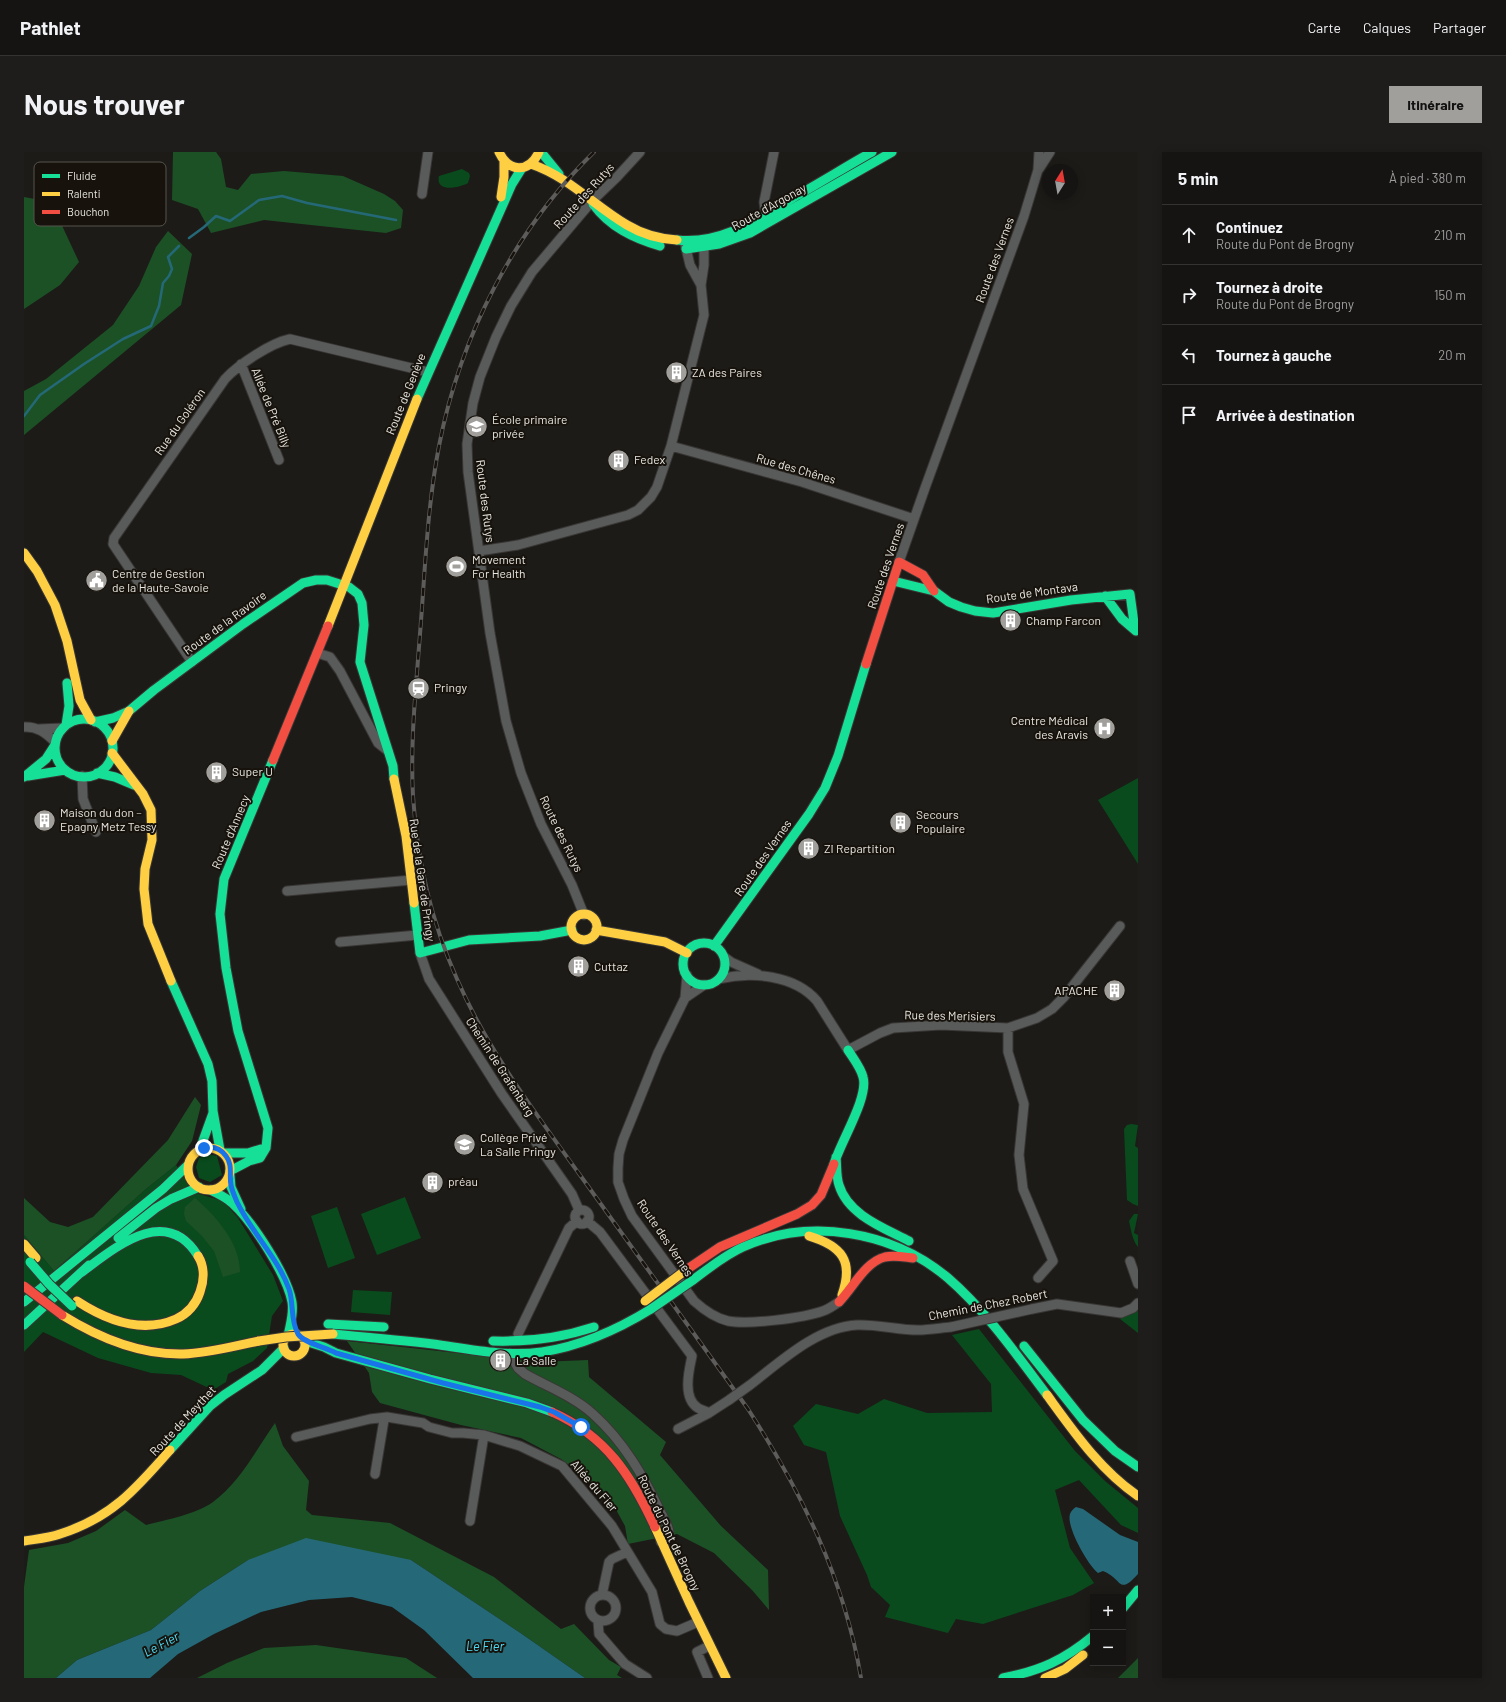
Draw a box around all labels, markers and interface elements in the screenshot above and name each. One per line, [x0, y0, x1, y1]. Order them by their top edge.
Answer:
text: Pathlet [20, 16, 81, 39]
text: Carte [1308, 19, 1341, 36]
text: Calques [1363, 19, 1411, 36]
text: Partager [1433, 19, 1486, 36]
button: Itinéraire [1389, 86, 1482, 123]
text: Nous trouver [24, 87, 185, 121]
street label: Route des Rutys [550, 160, 616, 231]
legend [34, 162, 166, 226]
north arrow [1042, 164, 1078, 200]
text: 5 min [1178, 168, 1218, 188]
text: Fluide [67, 169, 96, 182]
text: À pied · 380 m [1389, 170, 1466, 186]
street label: Route d'Argonay [729, 180, 809, 232]
text: Ralenti [67, 187, 101, 200]
text: Bouchon [67, 205, 109, 218]
street label: Route des Vernes [972, 215, 1016, 304]
text: Continuez [1216, 218, 1283, 236]
icon: ahead [1178, 224, 1200, 246]
text: 210 m [1434, 227, 1466, 243]
text: Route du Pont de Brogny [1216, 236, 1354, 252]
text: Tournez à droite [1216, 278, 1323, 296]
icon: right [1178, 284, 1200, 306]
text: 150 m [1434, 287, 1466, 303]
text: Route du Pont de Brogny [1216, 296, 1354, 312]
icon: left [1178, 344, 1200, 366]
text: Tournez à gauche [1216, 346, 1332, 364]
text: 20 m [1438, 347, 1466, 363]
street label: Route de Genève [382, 351, 428, 437]
building icon: ZA des Paires [663, 360, 689, 386]
place label: ZA des Paires [692, 365, 762, 379]
street label: Allée de Pré Billy [249, 366, 295, 450]
street label: Rue du Goléron [151, 385, 207, 458]
icon: arrive [1178, 404, 1200, 426]
text: Arrivée à destination [1216, 406, 1355, 424]
place label: École primaire privée [492, 412, 567, 440]
school or university icon: École primaire privée [463, 414, 489, 440]
building icon: Fedex [605, 447, 631, 473]
street label: Rue des Chênes [755, 450, 838, 486]
place label: Fedex [634, 452, 666, 466]
street label: Route des Rutys [474, 459, 498, 543]
street label: Route des Vernes [864, 521, 906, 610]
place label: Movement For Health [472, 552, 526, 580]
sports icon: Movement For Health [444, 554, 470, 580]
place label: Centre de Gestion de la Haute-Savoie [112, 566, 209, 594]
public building icon: Centre de Gestion de la Haute-Savoie [84, 568, 110, 594]
street label: Route de Montava [985, 579, 1079, 605]
street label: Route de la Ravoire [180, 587, 269, 657]
building icon: Champ Farcon [998, 608, 1024, 634]
place label: Champ Farcon [1026, 613, 1101, 627]
station icon: Pringy [405, 675, 431, 701]
place label: Pringy [434, 680, 467, 694]
place label: Centre Médical des Aravis [1011, 713, 1088, 741]
hospital icon: Centre Médical des Aravis [1091, 715, 1117, 741]
building icon: Super U [203, 759, 229, 785]
place label: Super U [232, 764, 273, 778]
street label: Route d'Annecy [208, 792, 252, 871]
street label: Route des Rutys [537, 793, 587, 874]
place label: Maison du don – Epagny Metz Tessy [60, 805, 157, 833]
building icon: Maison du don – Epagny Metz Tessy [32, 807, 58, 833]
place label: Secours Populaire [916, 807, 965, 835]
building icon: Secours Populaire [888, 809, 914, 835]
street label: Route des Vernes [731, 816, 794, 898]
street label: Rue de la Gare de Pringy [407, 817, 439, 943]
building icon: ZI Repartition [796, 836, 822, 862]
place label: ZI Repartition [824, 841, 895, 855]
building icon: Cuttaz [566, 954, 592, 980]
place label: Cuttaz [594, 959, 628, 973]
building icon: APACHE [1101, 978, 1127, 1004]
place label: APACHE [1054, 983, 1098, 997]
street label: Rue des Merisiers [904, 1007, 996, 1023]
street label: Chemin de Grafenberg [464, 1014, 538, 1119]
place label: Collège Privé La Salle Pringy [480, 1130, 556, 1158]
school or university icon: Collège Privé La Salle Pringy [451, 1132, 477, 1158]
route end [195, 1139, 213, 1157]
building icon: préau [420, 1169, 446, 1195]
place label: préau [448, 1174, 478, 1188]
street label: Route des Vernes [635, 1196, 697, 1279]
street label: Chemin de Chez Robert [927, 1286, 1048, 1322]
building icon: La Salle [487, 1348, 513, 1374]
place label: La Salle [516, 1353, 556, 1367]
street label: Route de Meythet [146, 1382, 218, 1458]
route start [572, 1418, 590, 1436]
street label: Allée du Fier [568, 1457, 621, 1515]
street label: Route du Pont de Brogny [636, 1472, 704, 1593]
map controls [1090, 1594, 1126, 1666]
button: + [1090, 1594, 1126, 1630]
water label: Le Fier [140, 1628, 182, 1660]
button: − [1090, 1630, 1126, 1666]
water label: Le Fier [466, 1638, 504, 1654]

